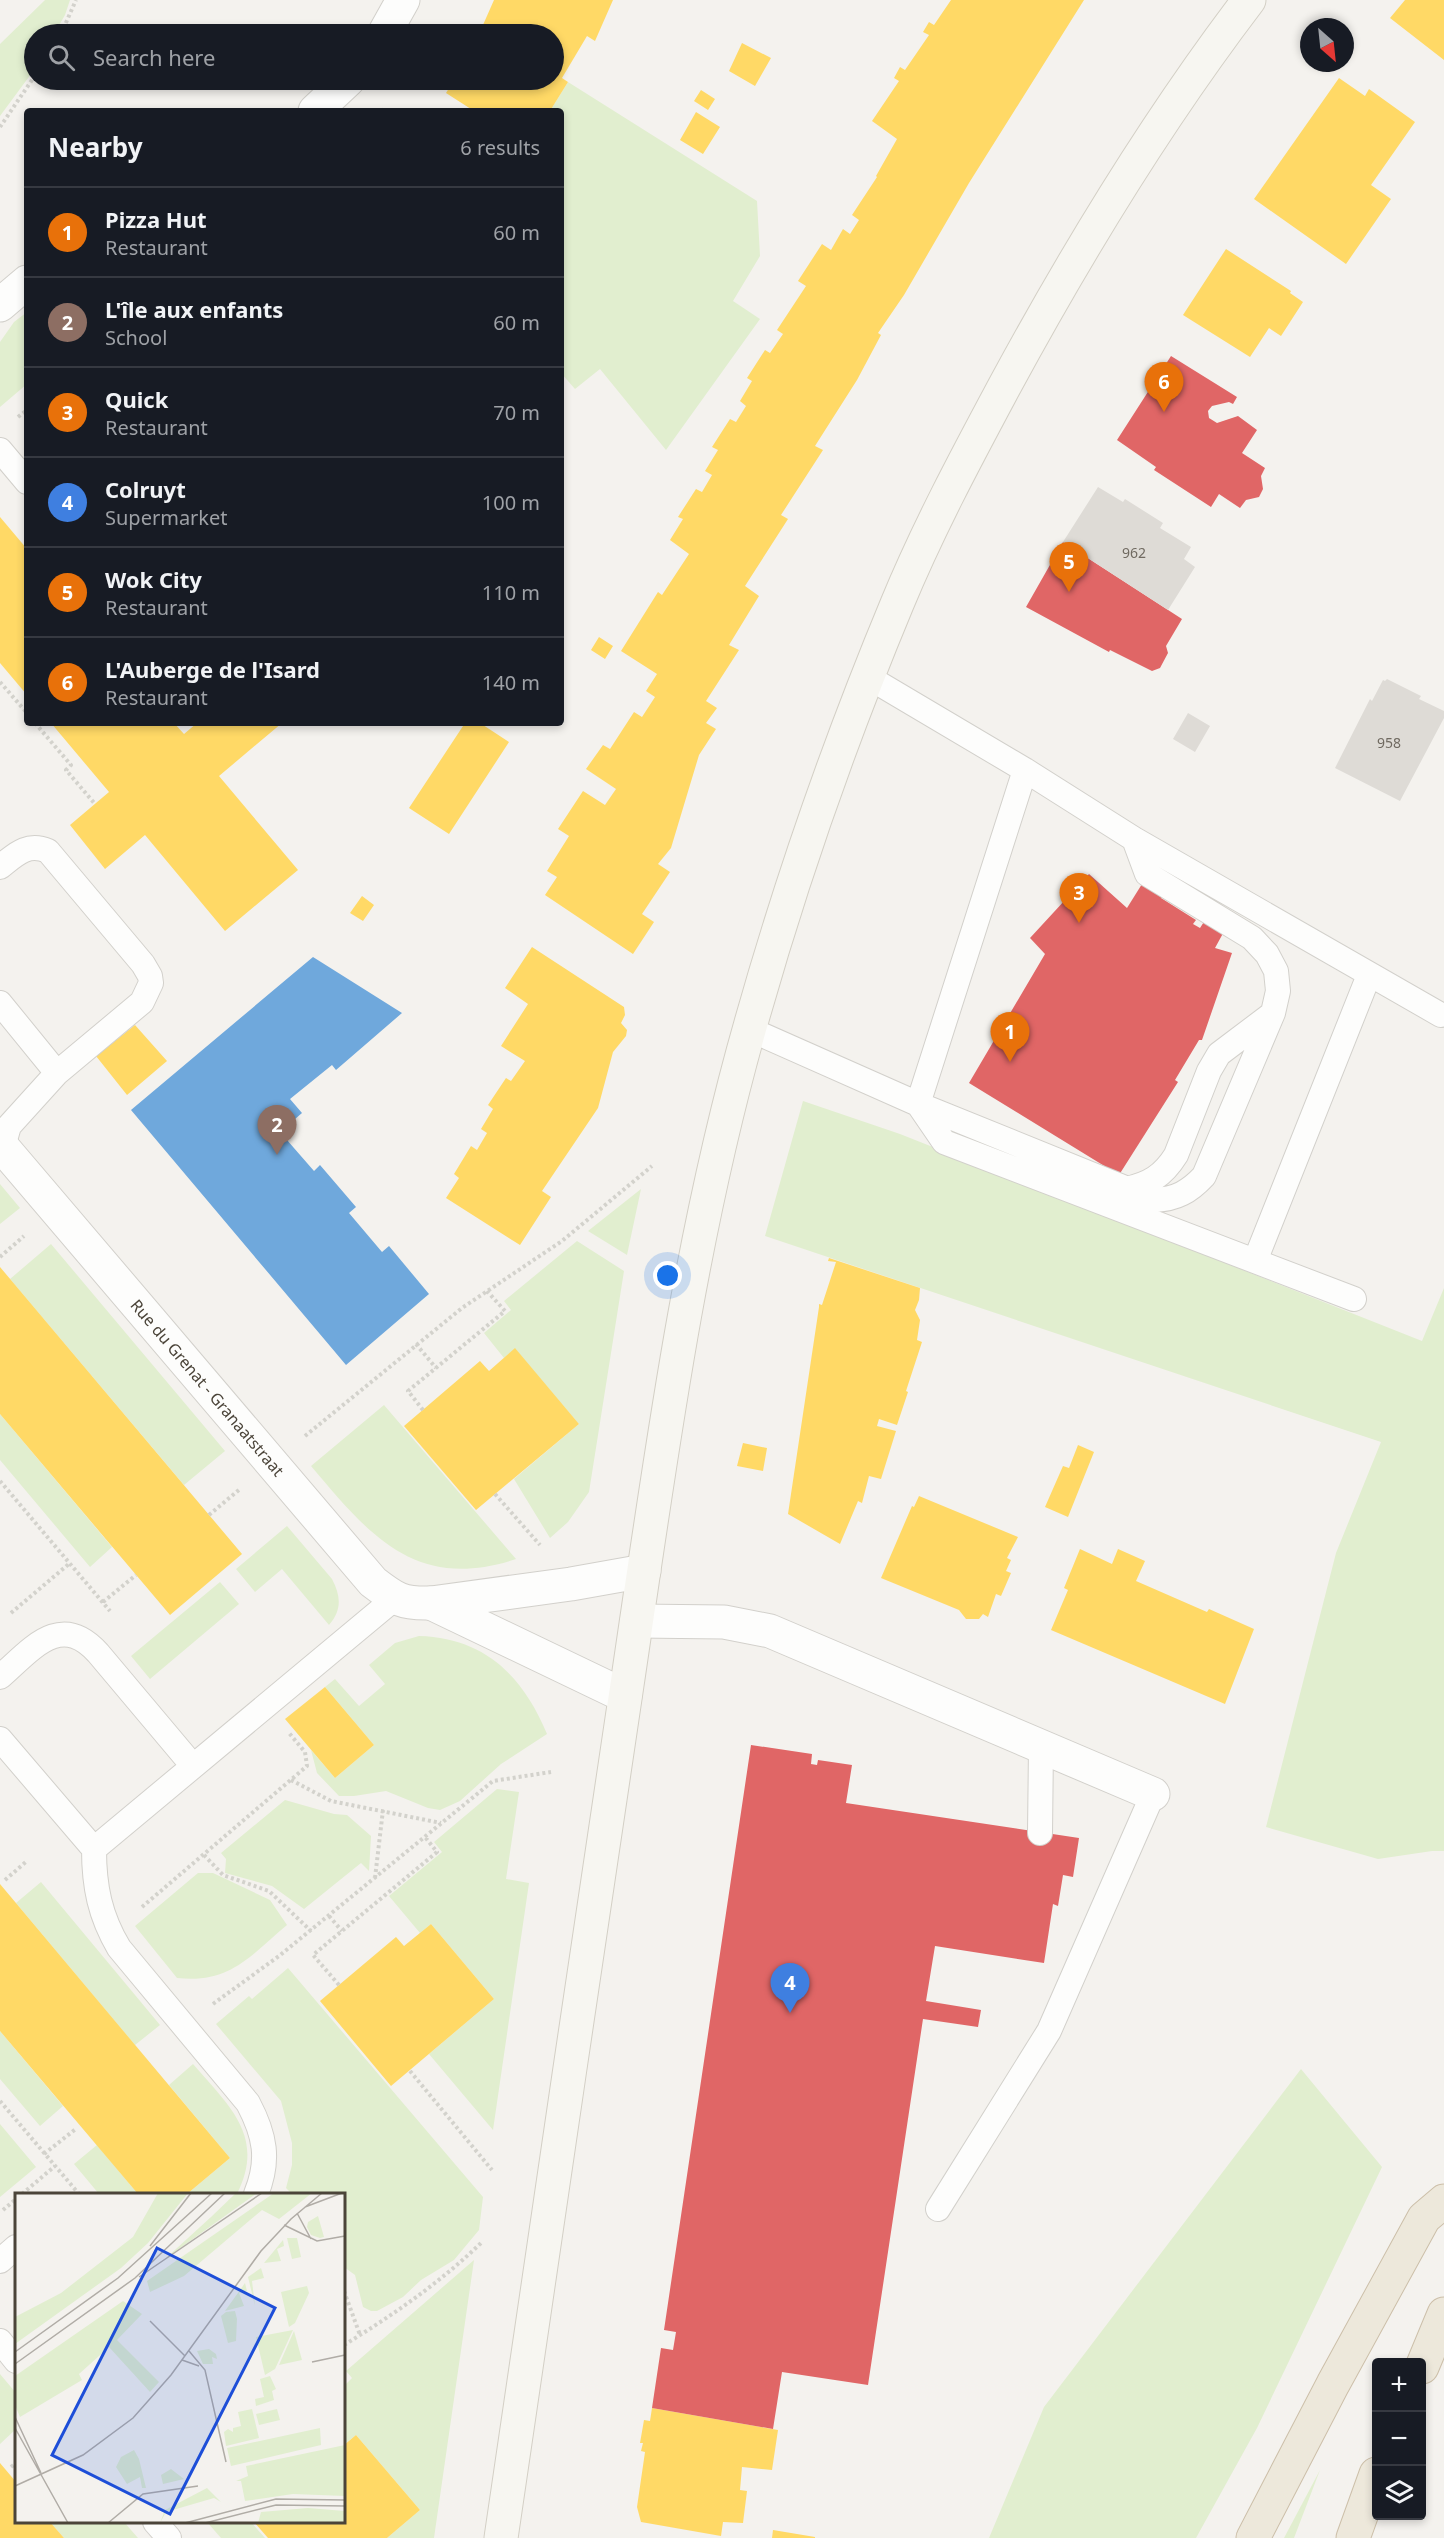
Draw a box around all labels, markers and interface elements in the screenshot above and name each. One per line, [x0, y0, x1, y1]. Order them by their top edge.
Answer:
north arrow [1300, 18, 1354, 72]
search box [24, 24, 564, 90]
icon: search [45, 41, 78, 74]
text: Search here [93, 42, 215, 72]
text: Nearby [48, 129, 143, 165]
text: 6 results [460, 134, 540, 161]
text: Pizza Hut [105, 204, 207, 234]
text: 1 [62, 219, 73, 246]
text: 60 m [493, 219, 540, 246]
text: Restaurant [105, 234, 208, 261]
text: L'île aux enfants [105, 294, 283, 324]
text: 2 [62, 309, 73, 336]
text: 60 m [493, 309, 540, 336]
text: School [105, 324, 167, 351]
pin: 6 [1144, 362, 1184, 412]
text: Quick [105, 384, 168, 414]
text: 3 [62, 399, 73, 426]
text: 70 m [493, 399, 540, 426]
text: Restaurant [105, 414, 208, 441]
text: Colruyt [105, 474, 186, 504]
text: 4 [62, 489, 73, 516]
text: 100 m [482, 489, 540, 516]
text: Supermarket [105, 504, 228, 531]
pin: 5 [1050, 542, 1088, 592]
house number: 962 [1122, 543, 1146, 562]
text: Wok City [105, 564, 202, 594]
text: 5 [62, 579, 73, 606]
text: 110 m [482, 579, 540, 606]
text: Restaurant [105, 594, 208, 621]
text: L'Auberge de l'Isard [105, 654, 320, 684]
text: 6 [62, 669, 73, 696]
text: 140 m [482, 669, 540, 696]
text: Restaurant [105, 684, 208, 711]
house number: 958 [1377, 733, 1401, 752]
pin: 3 [1060, 874, 1098, 923]
pin: 1 [990, 1012, 1030, 1062]
pin: 2 [258, 1106, 296, 1155]
your location [653, 1261, 682, 1290]
street label: Rue du Grenat - Granaatstraat [126, 1294, 289, 1481]
pin: 4 [770, 1964, 810, 2013]
inset map [15, 2193, 345, 2523]
map controls [1372, 2358, 1426, 2520]
button: + [1372, 2358, 1426, 2412]
button: − [1372, 2412, 1426, 2466]
button: layers [1372, 2466, 1426, 2520]

